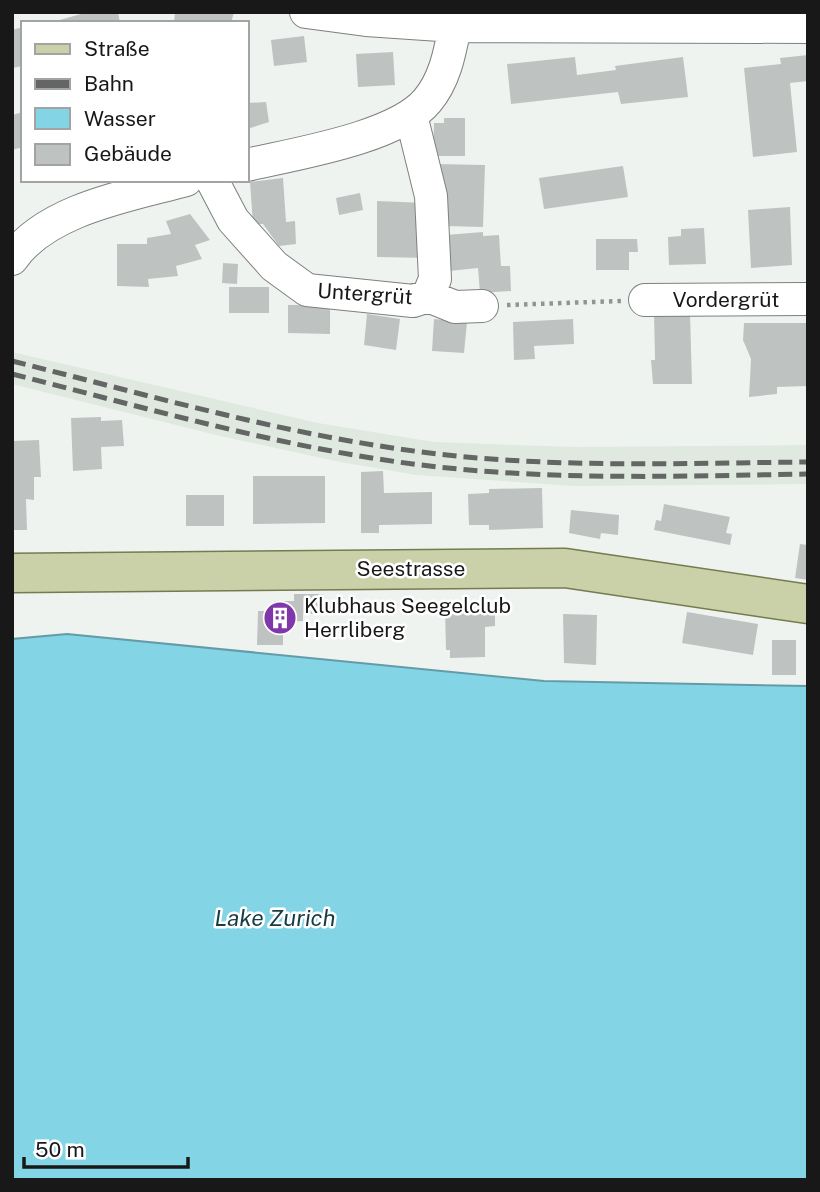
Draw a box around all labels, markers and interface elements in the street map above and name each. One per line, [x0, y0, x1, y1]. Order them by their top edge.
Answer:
legend [21, 21, 248, 182]
text: Straße [84, 36, 150, 61]
text: Bahn [84, 71, 134, 96]
text: Wasser [84, 106, 156, 131]
text: Gebäude [84, 141, 172, 166]
street label: Untergrüt [316, 278, 414, 309]
street label: Vordergrüt [672, 287, 780, 312]
street label: Seestrasse [357, 556, 465, 581]
place label: Klubhaus Seegelclub Herrliberg [304, 593, 511, 642]
building icon: Klubhaus Seegelclub Herrliberg [261, 599, 299, 637]
water label: Lake Zurich [215, 904, 335, 931]
scale bar [24, 1126, 189, 1170]
text: 50 m [35, 1137, 85, 1162]

